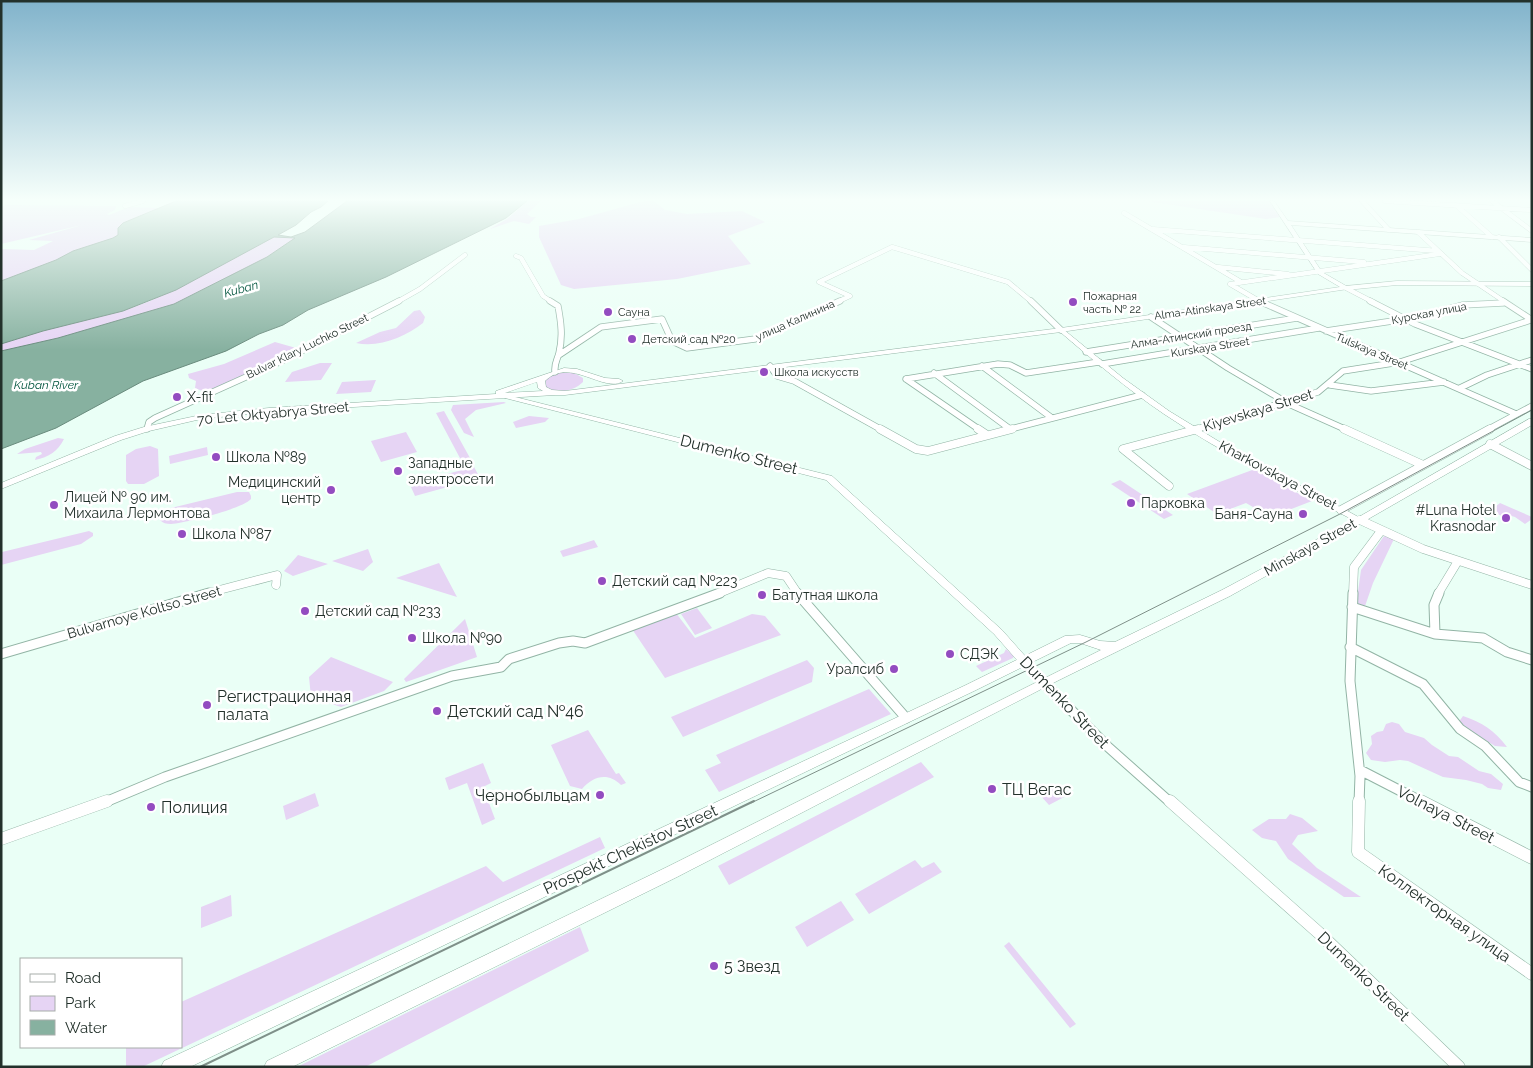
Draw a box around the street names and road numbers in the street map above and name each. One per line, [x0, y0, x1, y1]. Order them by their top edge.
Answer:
street label: Alma-Atinskaya Street [1153, 294, 1267, 323]
street label: улица Калинина [754, 297, 837, 344]
street label: Курская улица [1390, 300, 1468, 327]
street label: Bulvar Klary Luchko Street [244, 311, 371, 382]
street label: Алма-Атинский проезд [1130, 319, 1253, 351]
street label: Tulskaya Street [1334, 330, 1410, 373]
street label: Kurskaya Street [1170, 335, 1251, 360]
street label: Kiyevskaya Street [1201, 386, 1315, 434]
street label: 70 Let Oktyabrya Street [196, 398, 350, 428]
street label: Dumenko Street [678, 431, 800, 478]
street label: Kharkovskaya Street [1216, 437, 1340, 513]
street label: Minskaya Street [1261, 515, 1359, 579]
street label: Bulvarnoye Koltso Street [65, 582, 223, 642]
street label: Dumenko Street [1016, 652, 1114, 753]
street label: Volnaya Street [1394, 782, 1498, 848]
street label: Prospekt Chekistov Street [540, 800, 721, 898]
street label: Коллекторная улица [1375, 860, 1515, 966]
street label: Dumenko Street [1314, 928, 1414, 1025]

